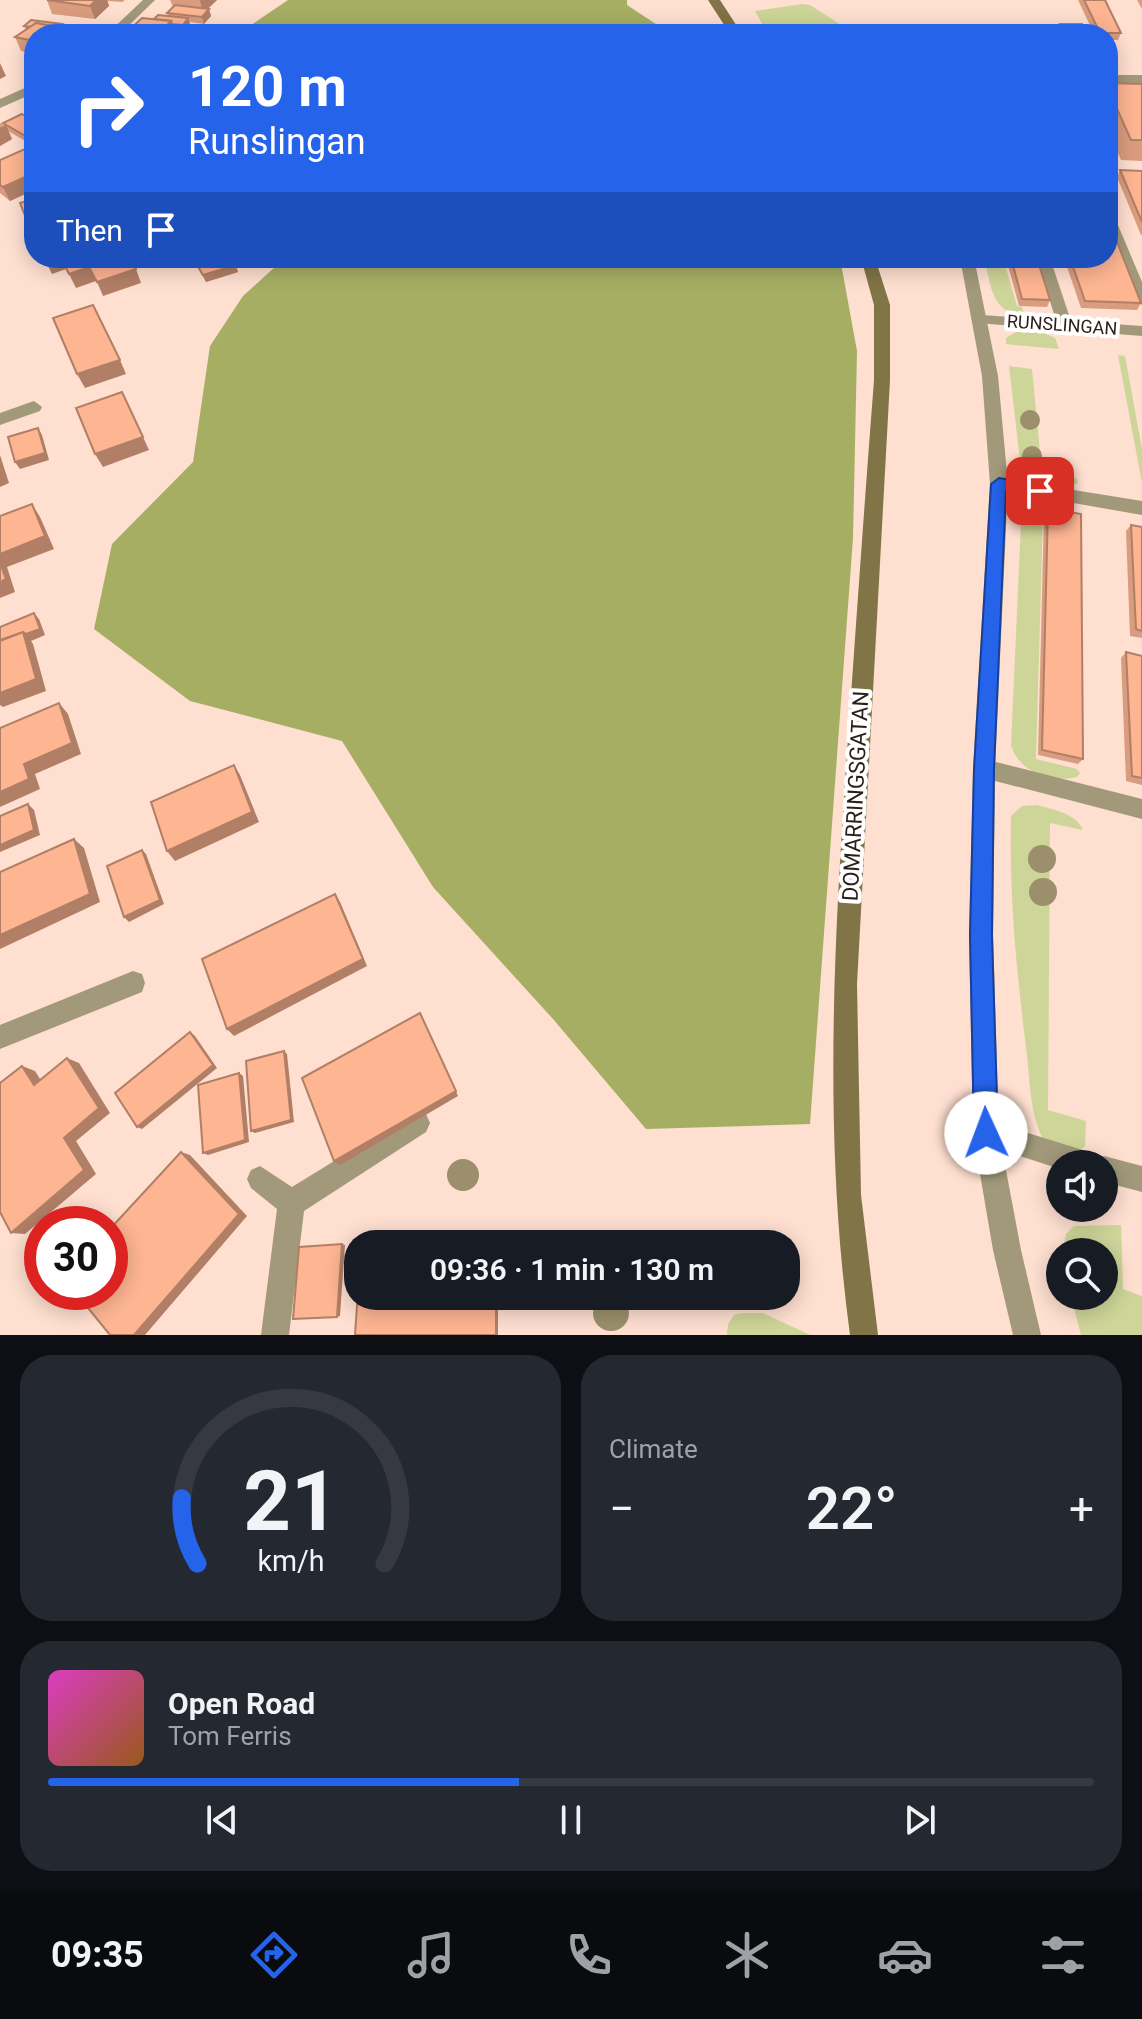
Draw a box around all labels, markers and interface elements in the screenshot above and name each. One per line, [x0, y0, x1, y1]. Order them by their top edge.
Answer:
text: 120 m [188, 54, 347, 120]
icon: right [56, 56, 160, 160]
text: Runslingan [188, 121, 366, 163]
icon: arrive [139, 208, 183, 252]
text: Then [56, 213, 123, 248]
street label: RUNSLINGAN [1006, 310, 1118, 339]
pin [1006, 457, 1074, 525]
icon: arrive [1018, 469, 1062, 513]
street label: DOMARRINGSGATAN [838, 690, 873, 902]
position arrow [944, 1091, 1028, 1175]
map controls [1046, 1150, 1118, 1310]
button: sound [1046, 1150, 1118, 1222]
speed limit sign: 30 [24, 1206, 128, 1310]
button: search [1046, 1238, 1118, 1310]
text: 09:36 · 1 min · 130 m [430, 1252, 714, 1287]
text: Climate [609, 1434, 698, 1464]
text: 21 [243, 1453, 338, 1550]
text: 22° [806, 1473, 897, 1544]
text: − [609, 1483, 634, 1535]
text: + [1069, 1483, 1094, 1535]
text: km/h [257, 1544, 324, 1578]
text: Open Road [168, 1686, 315, 1721]
text: Tom Ferris [168, 1721, 292, 1751]
icon: previous [200, 1798, 244, 1842]
icon: pause [549, 1798, 593, 1842]
icon: next [898, 1798, 942, 1842]
icon: directions [246, 1927, 302, 1983]
icon: music [403, 1927, 459, 1983]
icon: phone [561, 1927, 617, 1983]
icon: climate [719, 1927, 775, 1983]
icon: car [877, 1927, 933, 1983]
icon: filters [1035, 1927, 1091, 1983]
text: 09:35 [51, 1934, 144, 1976]

